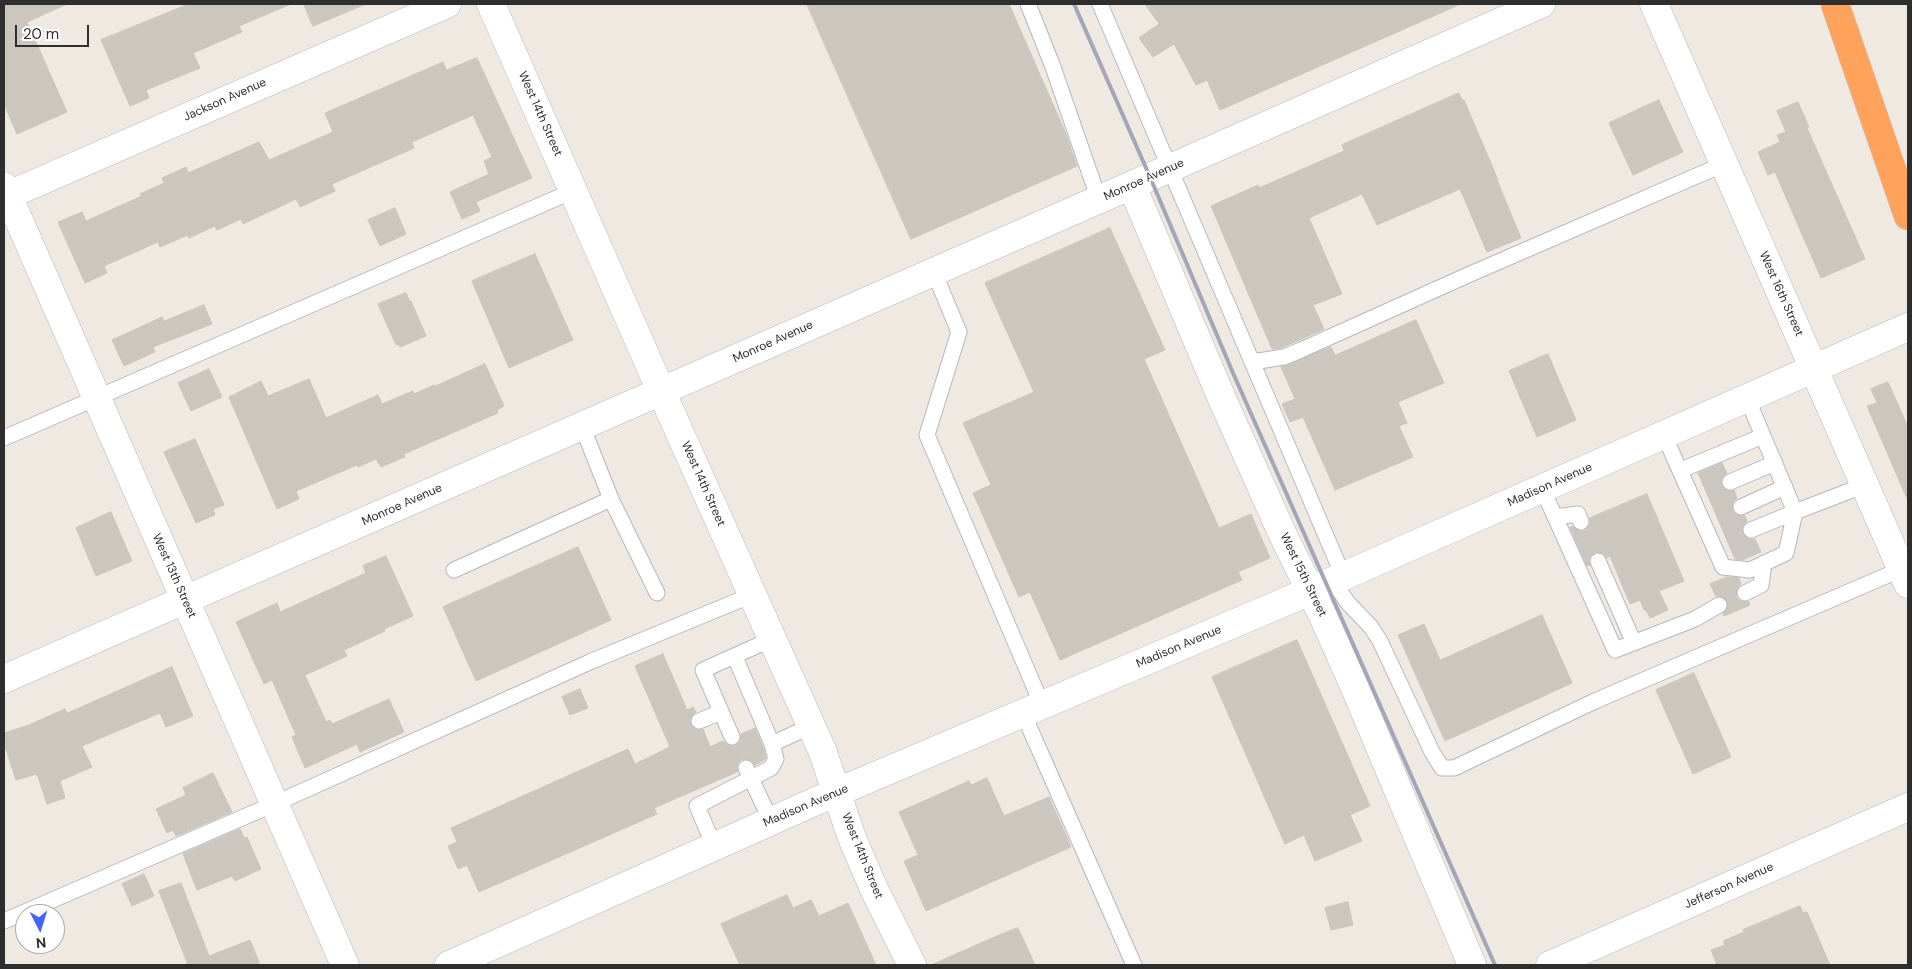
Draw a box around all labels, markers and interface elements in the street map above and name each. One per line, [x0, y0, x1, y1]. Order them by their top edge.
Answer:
scale bar [18, 15, 91, 47]
text: 20 m [23, 24, 59, 44]
street label: West 14th Street [515, 69, 565, 159]
street label: Jackson Avenue [181, 75, 269, 125]
street label: Monroe Avenue [1102, 156, 1186, 204]
street label: West 16th Street [1756, 249, 1806, 339]
street label: Monroe Avenue [731, 318, 815, 366]
street label: West 14th Street [678, 439, 728, 529]
street label: Madison Avenue [1505, 460, 1595, 510]
street label: Monroe Avenue [360, 481, 444, 529]
street label: West 13th Street [149, 531, 199, 621]
street label: West 15th Street [1277, 531, 1329, 619]
street label: Madison Avenue [1134, 623, 1224, 671]
street label: Madison Avenue [761, 782, 851, 830]
street label: West 14th Street [838, 811, 886, 901]
street label: Jefferson Avenue [1682, 860, 1776, 912]
north arrow [15, 904, 65, 954]
text: N [35, 934, 47, 952]

